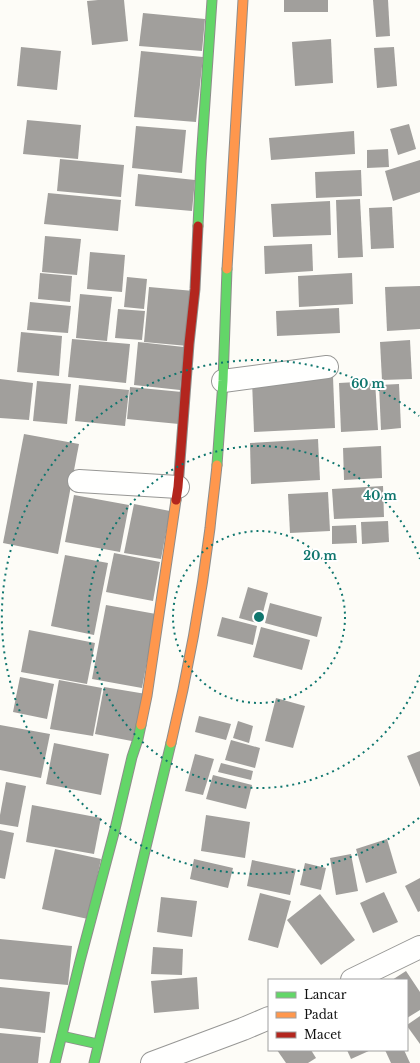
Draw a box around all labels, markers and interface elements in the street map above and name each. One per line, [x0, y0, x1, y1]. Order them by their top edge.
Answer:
text: 60 m [351, 376, 386, 391]
text: 40 m [363, 488, 397, 503]
text: 20 m [303, 548, 337, 563]
centre of rings [252, 610, 266, 624]
legend [268, 979, 408, 1051]
text: Lancar [304, 987, 347, 1002]
text: Padat [304, 1007, 338, 1022]
text: Macet [304, 1027, 342, 1042]

